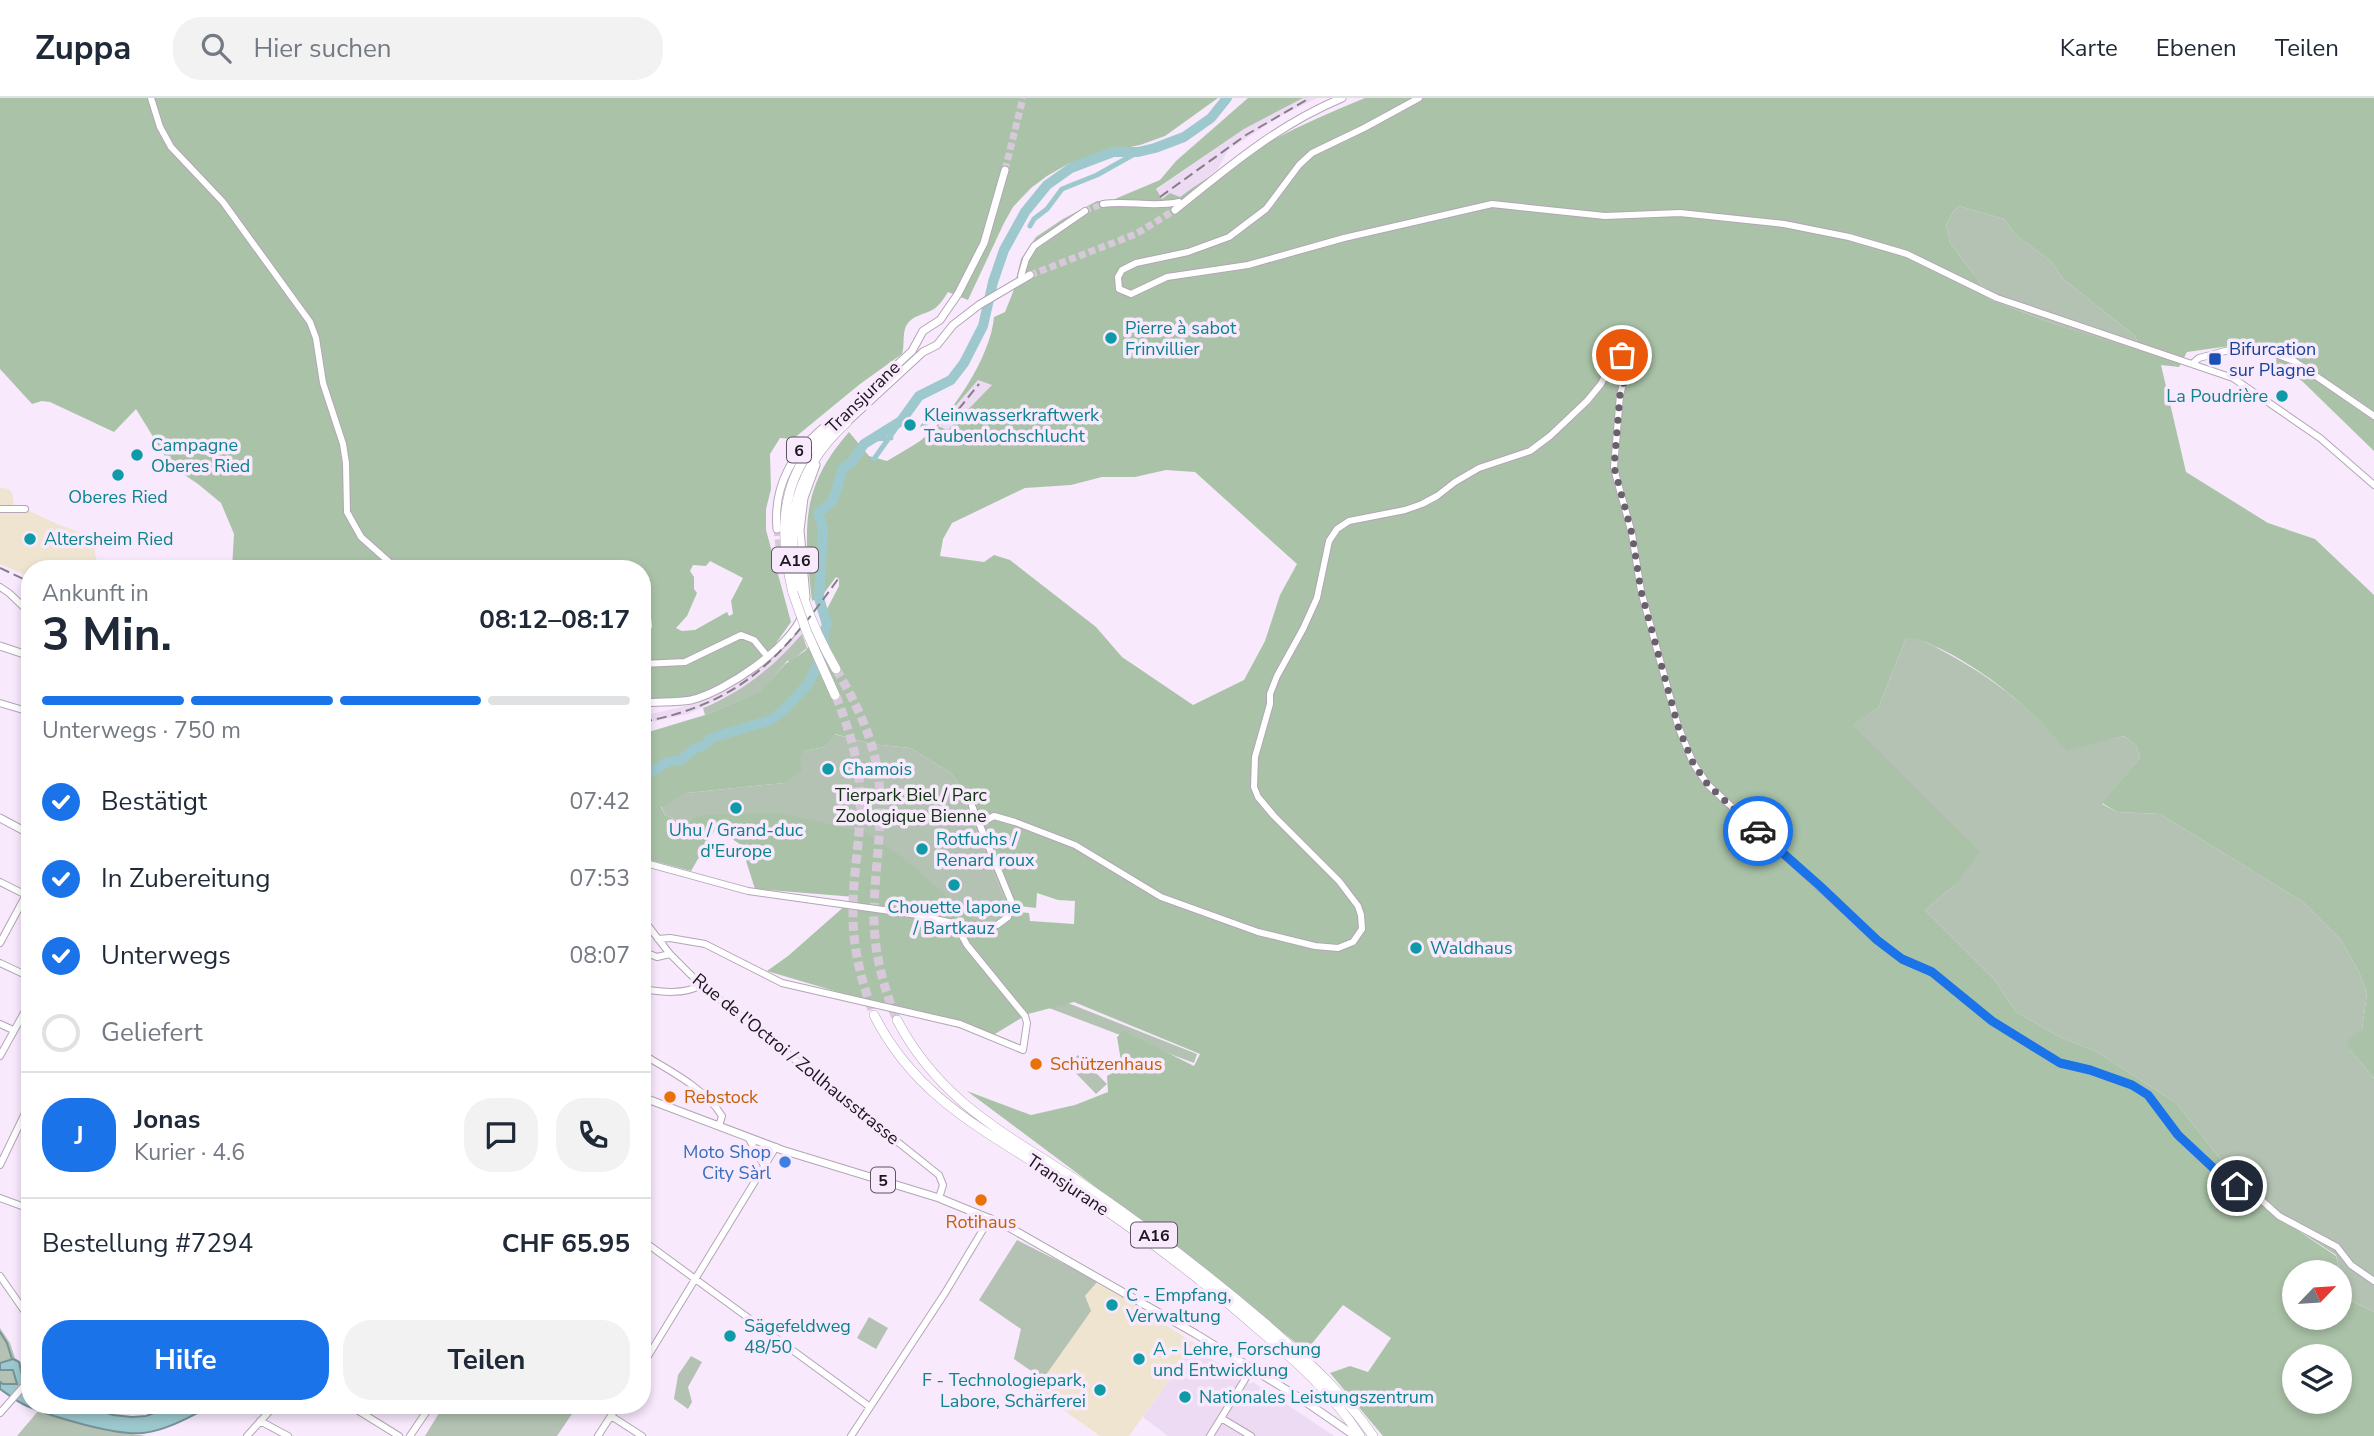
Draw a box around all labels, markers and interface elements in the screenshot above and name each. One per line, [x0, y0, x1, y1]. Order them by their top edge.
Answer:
search box [173, 17, 663, 80]
text: Zuppa [35, 26, 131, 71]
icon: search [197, 29, 235, 67]
text: Hier suchen [253, 31, 392, 66]
text: Karte [2060, 32, 2118, 64]
text: Ebenen [2156, 32, 2237, 64]
text: Teilen [2275, 32, 2339, 64]
place label: Pierre à sabot Frinvillier [1125, 316, 1237, 361]
pin [1592, 325, 1652, 385]
marker: Pierre à sabot Frinvillier [1103, 330, 1119, 346]
icon: bag [1603, 336, 1641, 374]
place label: Bifurcation sur Plagne [2229, 337, 2316, 382]
marker: Bifurcation sur Plagne [2207, 351, 2223, 367]
street label: Transjurane [821, 356, 905, 438]
place label: La Poudrière [2166, 384, 2268, 408]
marker: La Poudrière [2274, 388, 2290, 404]
place label: Kleinwasserkraftwerk Taubenlochschlucht [924, 403, 1100, 448]
marker: Kleinwasserkraftwerk Taubenlochschlucht [902, 417, 918, 433]
place label: Campagne Oberes Ried [151, 433, 250, 478]
road number: 6 [787, 438, 811, 462]
marker: Campagne Oberes Ried [129, 447, 145, 463]
marker: Oberes Ried [110, 467, 126, 483]
place label: Oberes Ried [68, 485, 168, 509]
place label: Altersheim Ried [44, 527, 173, 551]
marker: Altersheim Ried [22, 531, 38, 547]
road number: A16 [772, 547, 818, 573]
text: Ankunft in [42, 578, 149, 609]
text: 08:12–08:17 [479, 602, 630, 637]
text: 3 Min. [42, 603, 172, 666]
text: Unterwegs · 750 m [42, 715, 241, 746]
place label: Chamois [842, 757, 912, 781]
marker: Chamois [820, 761, 836, 777]
icon: check [42, 783, 80, 821]
park label: Tierpark Biel / Parc Zoologique Bienne [835, 783, 987, 828]
text: Bestätigt [101, 784, 207, 819]
text: 07:42 [570, 786, 630, 817]
courier [1723, 796, 1793, 866]
marker: Uhu / Grand-duc d'Europe [728, 800, 744, 816]
icon: car [1739, 812, 1777, 850]
place label: Uhu / Grand-duc d'Europe [669, 818, 803, 863]
place label: Rotfuchs / Renard roux [936, 827, 1035, 872]
marker: Rotfuchs / Renard roux [914, 841, 930, 857]
icon: check [42, 860, 80, 898]
text: In Zubereitung [101, 861, 270, 896]
text: 07:53 [570, 863, 630, 894]
marker: Chouette lapone / Bartkauz [946, 877, 962, 893]
place label: Chouette lapone / Bartkauz [887, 895, 1021, 940]
place label: Waldhaus [1430, 936, 1513, 960]
icon: check [42, 937, 80, 975]
text: Unterwegs [101, 938, 231, 973]
text: 08:07 [570, 940, 630, 971]
marker: Waldhaus [1408, 940, 1424, 956]
street label: Rue de l'Octroi / Zollhausstrasse [687, 968, 905, 1150]
text: Geliefert [101, 1015, 202, 1050]
place label: Schützenhaus [1050, 1052, 1163, 1076]
marker: Schützenhaus [1028, 1056, 1044, 1072]
place label: Rebstock [684, 1085, 759, 1109]
marker: Rebstock [662, 1089, 678, 1105]
button: chat [464, 1098, 538, 1172]
button: phone [556, 1098, 630, 1172]
text: Jonas [134, 1102, 200, 1137]
text: J [74, 1118, 84, 1153]
text: Kurier · 4.6 [134, 1137, 245, 1168]
place label: Moto Shop City Sàrl [683, 1140, 772, 1185]
street label: Transjurane [1022, 1149, 1114, 1221]
marker: Moto Shop City Sàrl [777, 1154, 793, 1170]
pin [2207, 1156, 2267, 1216]
icon: home [2218, 1167, 2256, 1205]
road number: 5 [871, 1168, 895, 1192]
marker: Rotihaus [973, 1192, 989, 1208]
place label: Rotihaus [946, 1210, 1016, 1234]
road number: A16 [1131, 1222, 1177, 1247]
text: Bestellung #7294 [42, 1226, 253, 1261]
text: CHF 65.95 [502, 1226, 630, 1261]
north arrow [2282, 1260, 2352, 1330]
map controls [2282, 1260, 2352, 1414]
place label: C - Empfang, Verwaltung [1125, 1283, 1232, 1328]
marker: C - Empfang, Verwaltung [1104, 1297, 1120, 1313]
place label: Sägefeldweg 48/50 [744, 1314, 851, 1359]
button: Hilfe [42, 1320, 329, 1400]
button: Teilen [343, 1320, 630, 1400]
marker: Sägefeldweg 48/50 [722, 1328, 738, 1344]
place label: A - Lehre, Forschung und Entwicklung [1153, 1337, 1321, 1382]
button: layers [2282, 1344, 2352, 1414]
marker: A - Lehre, Forschung und Entwicklung [1131, 1351, 1147, 1367]
place label: F - Technologiepark, Labore, Schärferei [922, 1368, 1086, 1413]
marker: F - Technologiepark, Labore, Schärferei [1092, 1382, 1108, 1398]
place label: Nationales Leistungszentrum [1199, 1385, 1434, 1409]
marker: Nationales Leistungszentrum [1177, 1389, 1193, 1405]

